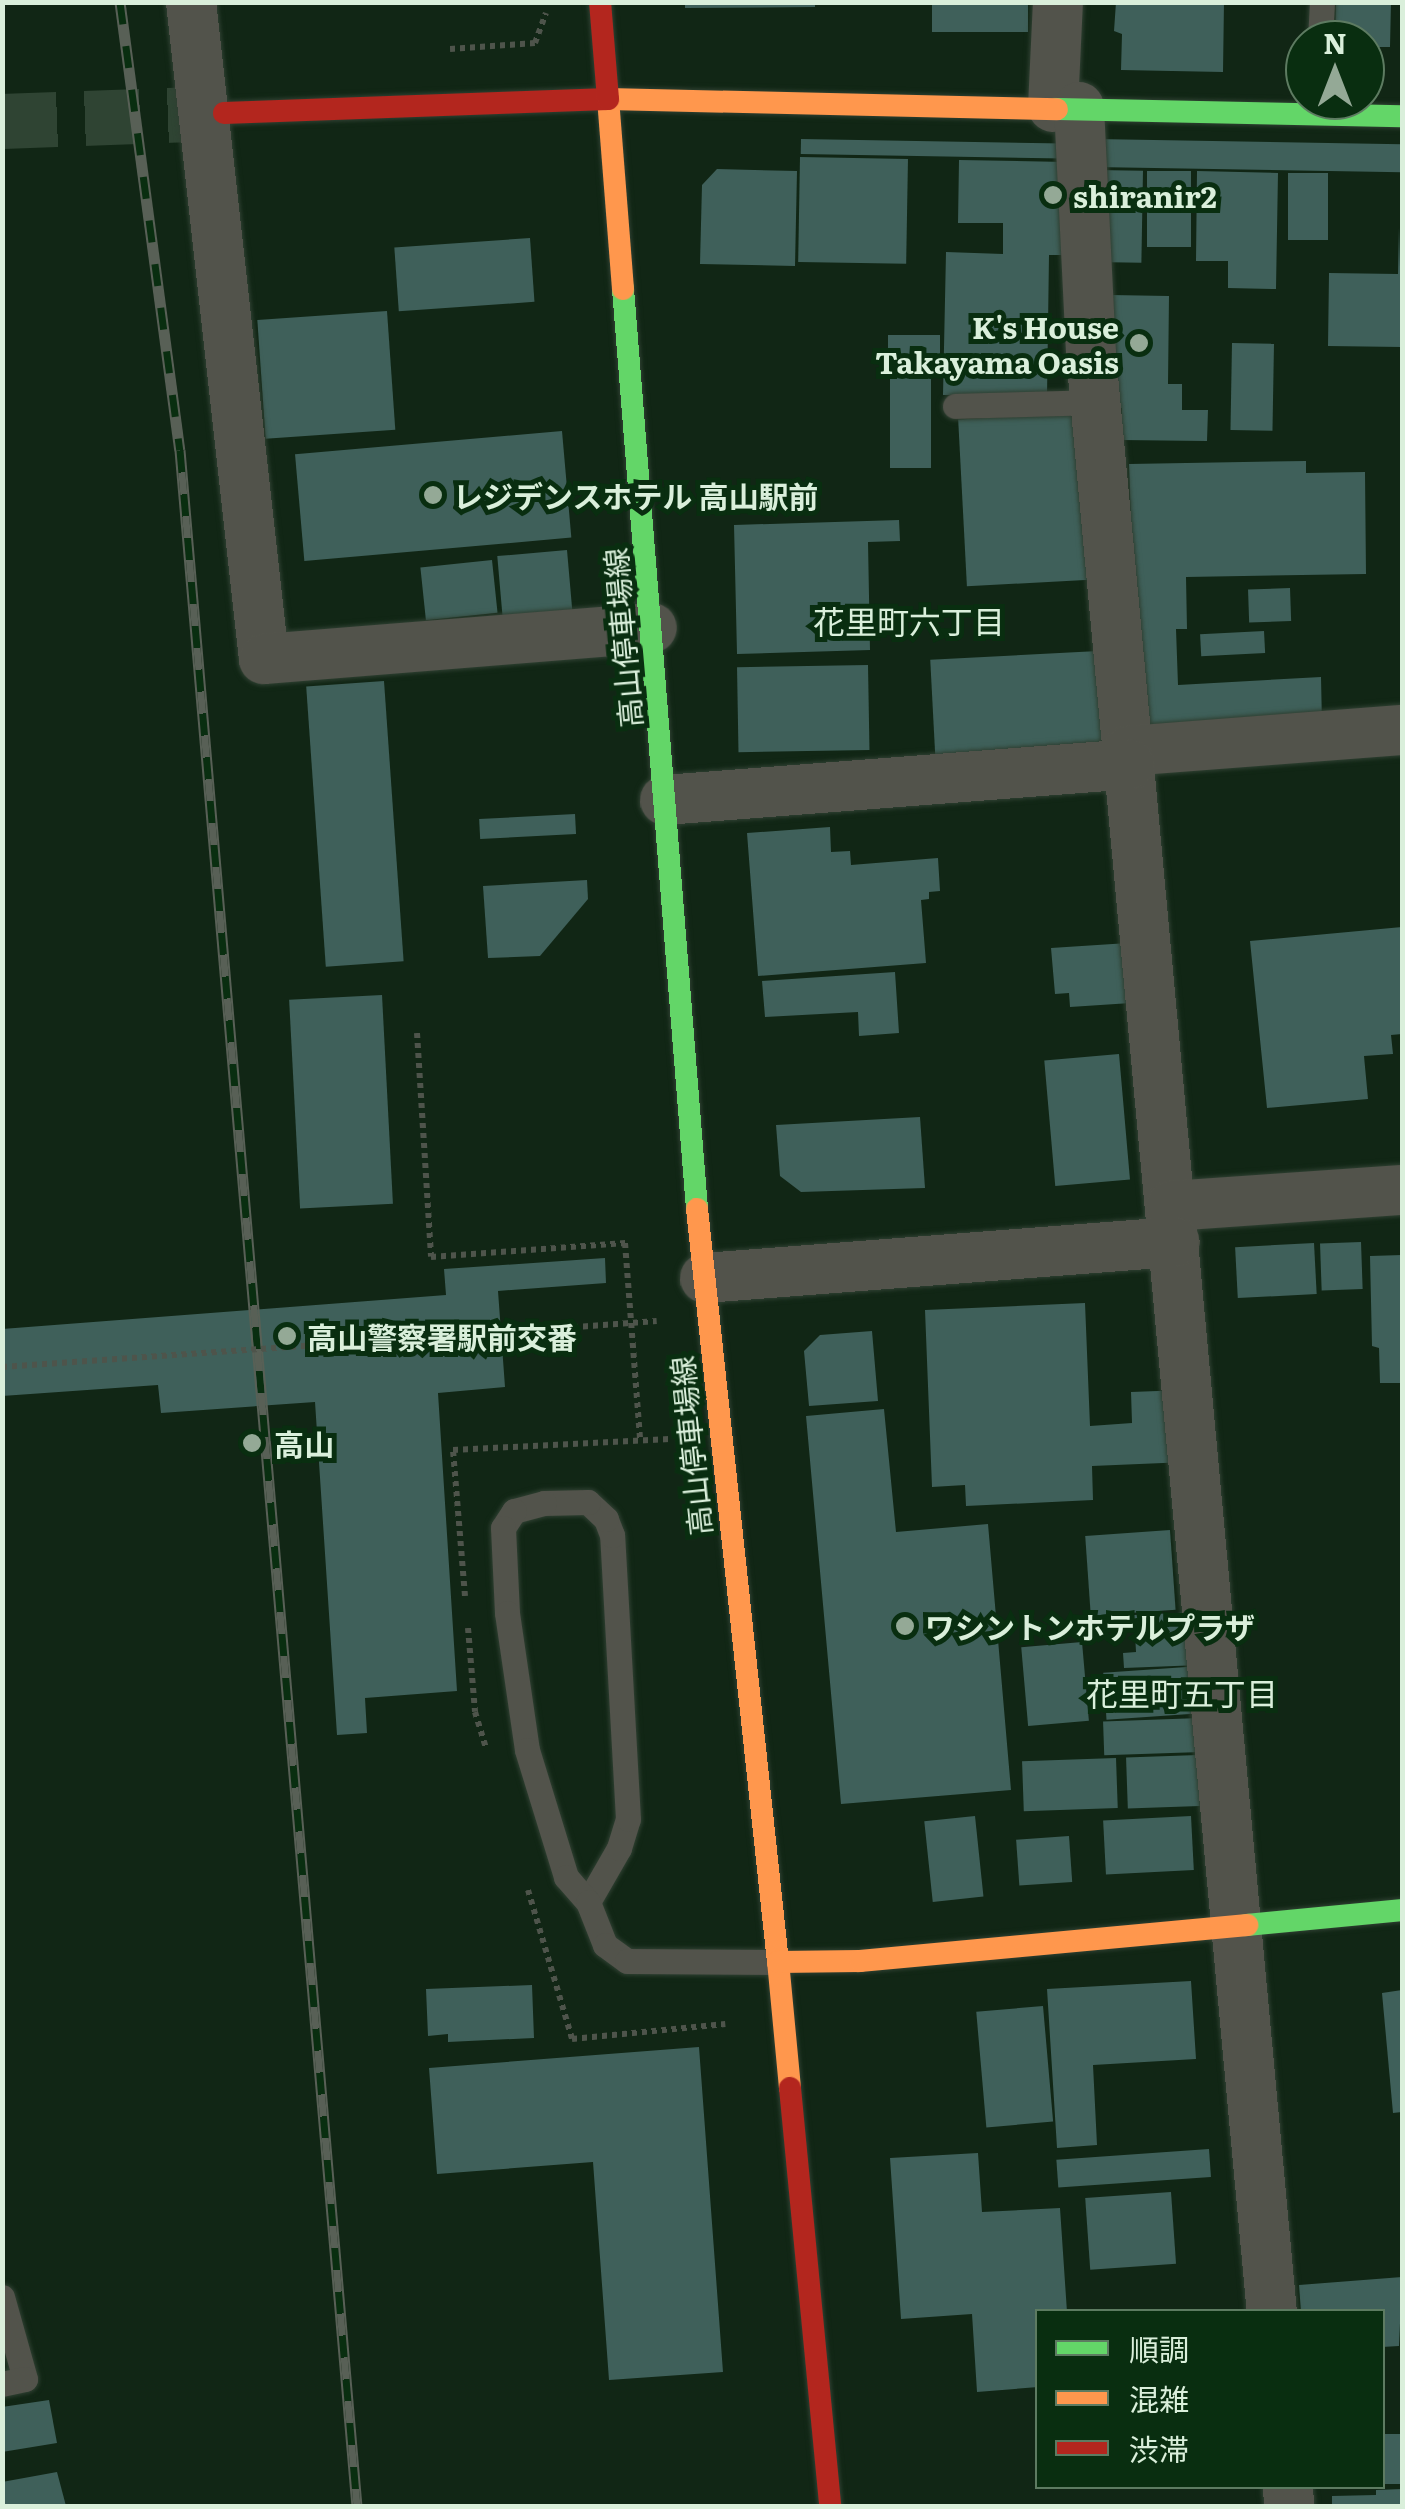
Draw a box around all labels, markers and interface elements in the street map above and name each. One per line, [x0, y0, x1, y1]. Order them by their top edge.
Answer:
north arrow [1285, 20, 1385, 120]
text: N [1323, 21, 1347, 63]
place label: shiranir2 [1073, 177, 1217, 213]
marker: shiranir2 [1042, 184, 1064, 206]
place label: K's House Takayama Oasis [875, 308, 1119, 378]
marker: K's House Takayama Oasis [1128, 332, 1150, 354]
place label: レジデンスホテル 高山駅前 [453, 477, 819, 513]
marker: レジデンスホテル 高山駅前 [422, 484, 444, 506]
street label: 高山停車場線 [596, 547, 648, 729]
district label: 花里町六丁目 [813, 601, 1005, 639]
place label: 高山警察署駅前交番 [307, 1318, 577, 1354]
marker: 高山警察署駅前交番 [276, 1325, 298, 1347]
street label: 高山停車場線 [663, 1355, 717, 1537]
place label: 高山 [274, 1425, 334, 1461]
marker: 高山 [239, 1430, 265, 1456]
place label: ワシントンホテルプラザ [925, 1608, 1255, 1644]
marker: ワシントンホテルプラザ [894, 1615, 916, 1637]
district label: 花里町五丁目 [1086, 1673, 1278, 1711]
legend [1035, 2309, 1385, 2489]
text: 順調 [1129, 2326, 1189, 2370]
text: 混雑 [1129, 2376, 1189, 2420]
text: 渋滞 [1129, 2426, 1189, 2470]

